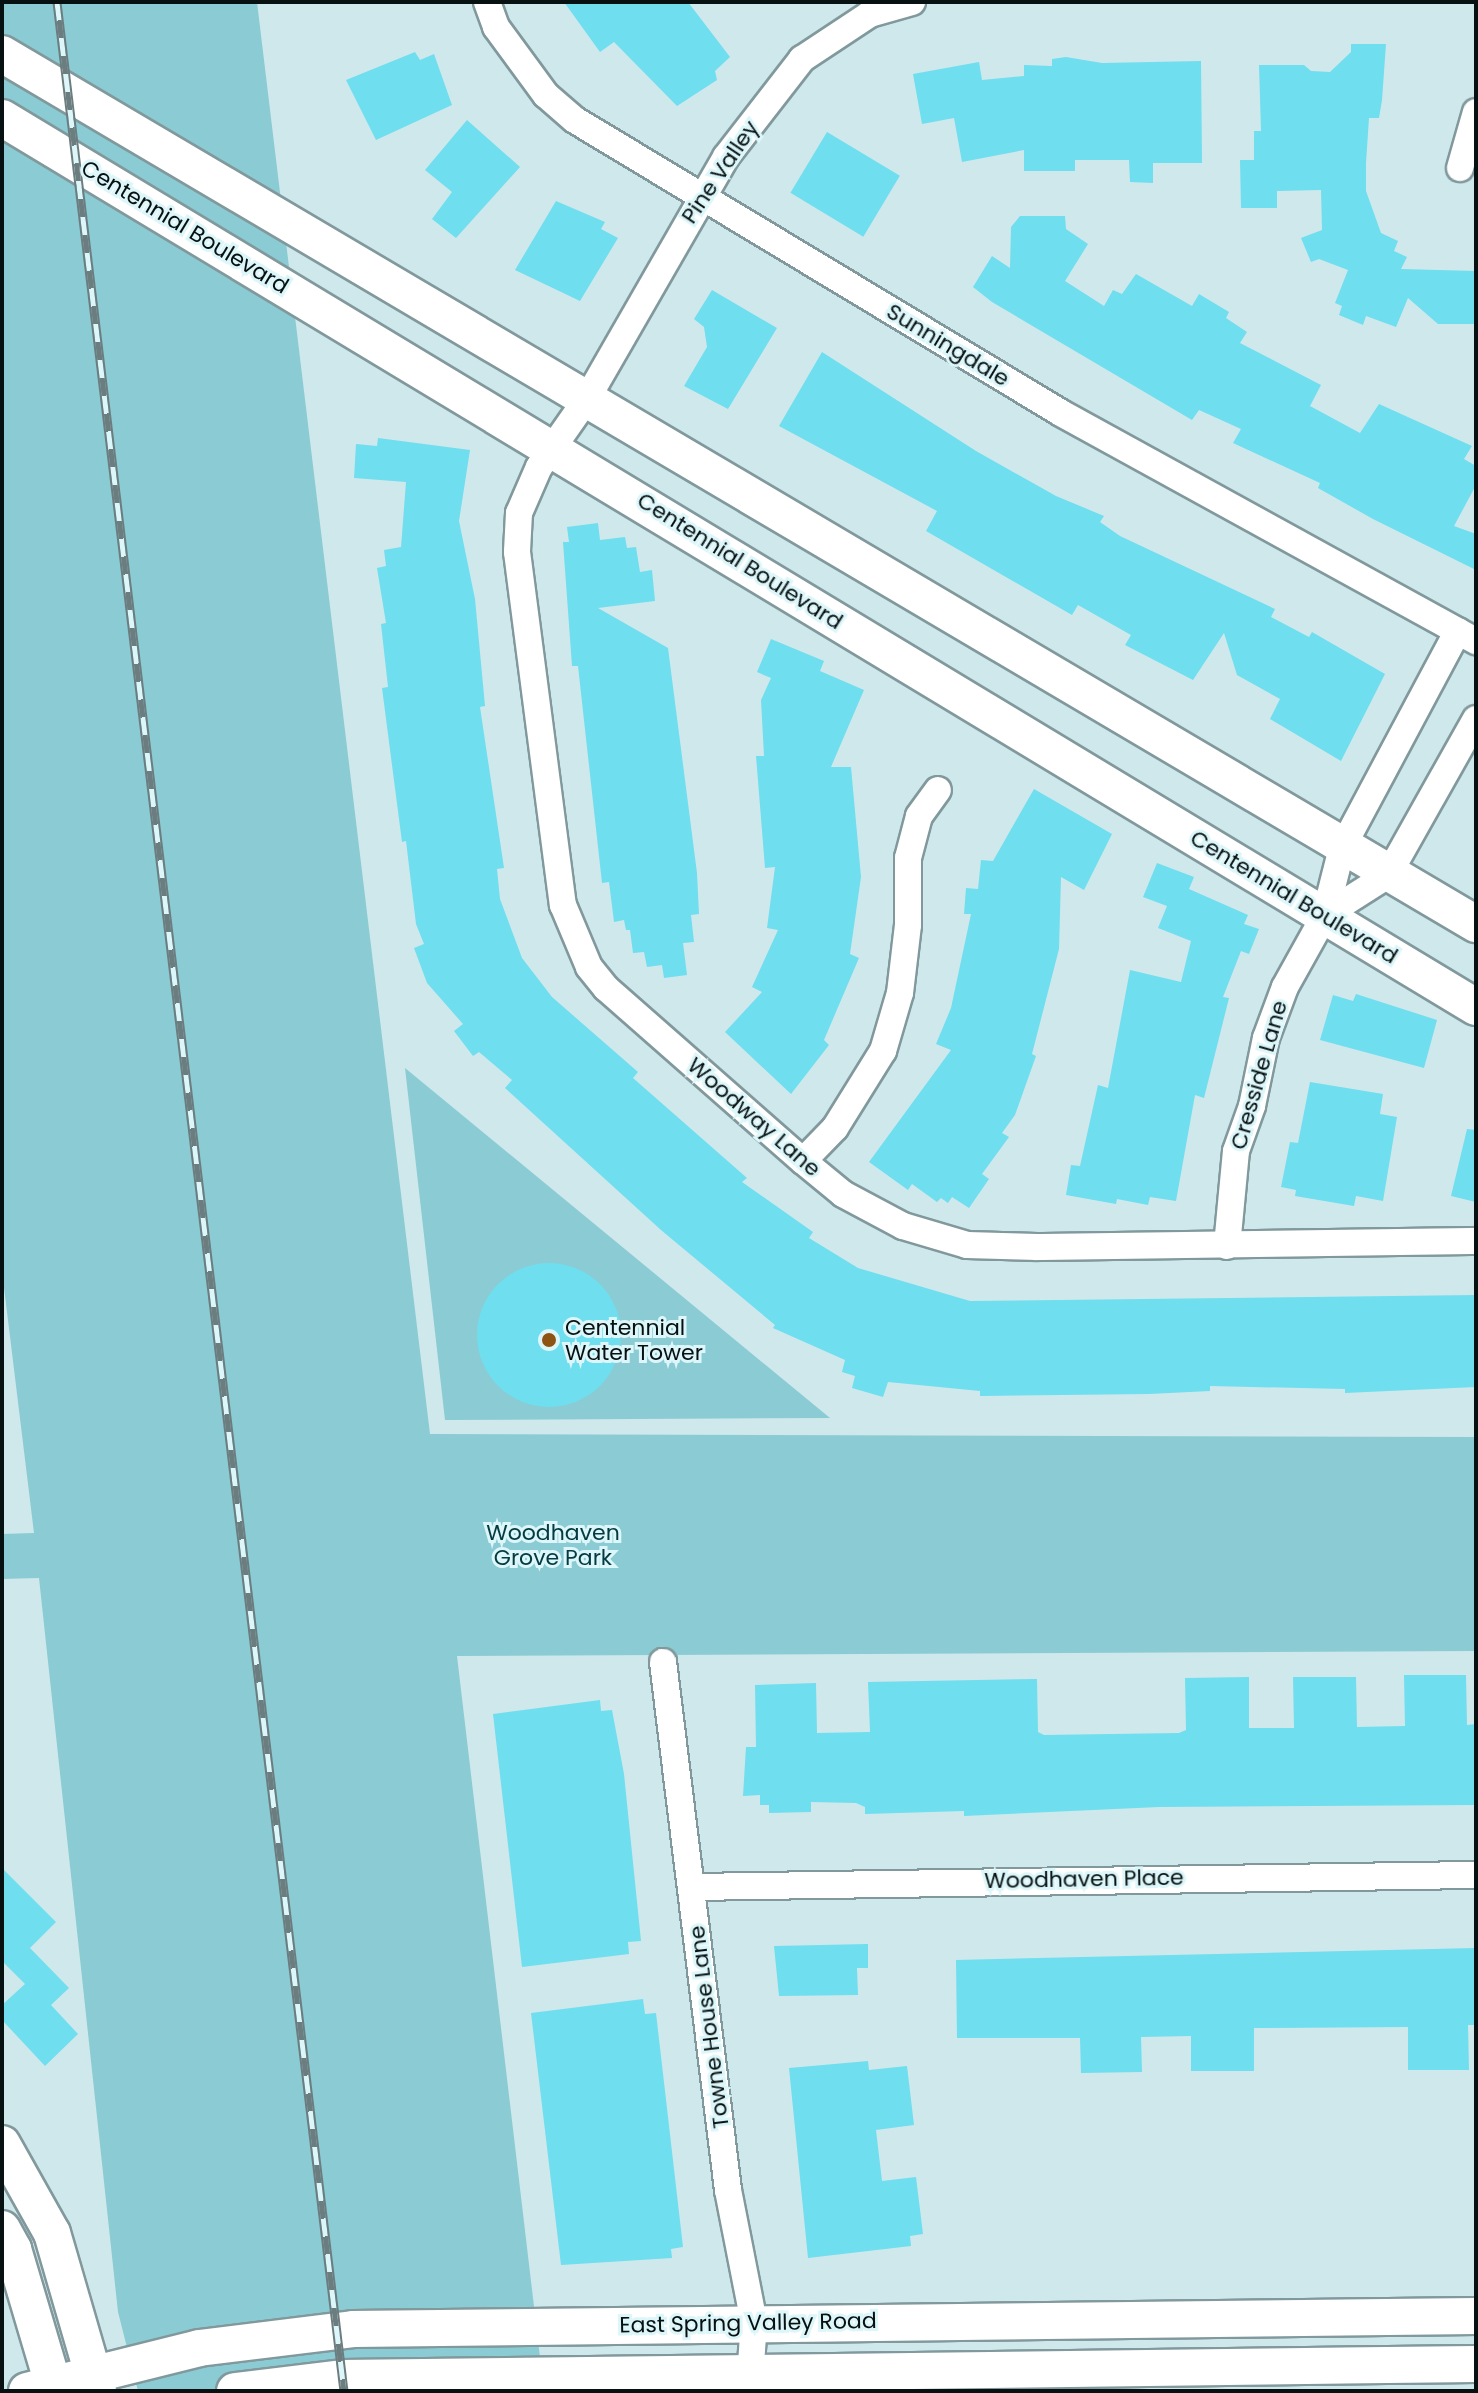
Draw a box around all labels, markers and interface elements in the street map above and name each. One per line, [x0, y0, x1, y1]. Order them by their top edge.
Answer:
street label: Pine Valley [676, 116, 764, 228]
street label: Centennial Boulevard [77, 155, 293, 299]
street label: Sunningdale [882, 298, 1014, 392]
street label: Centennial Boulevard [632, 487, 848, 635]
street label: Centennial Boulevard [1186, 825, 1402, 969]
street label: Cresside Lane [1225, 997, 1293, 1153]
street label: Woodway Lane [682, 1052, 826, 1182]
place label: Centennial Water Tower [565, 1314, 703, 1366]
marker: Centennial Water Tower [540, 1331, 558, 1349]
park label: Woodhaven Grove Park [486, 1519, 620, 1570]
street label: Woodhaven Place [984, 1864, 1184, 1894]
street label: Towne House Lane [683, 1924, 735, 2130]
street label: East Spring Valley Road [619, 2308, 877, 2338]

